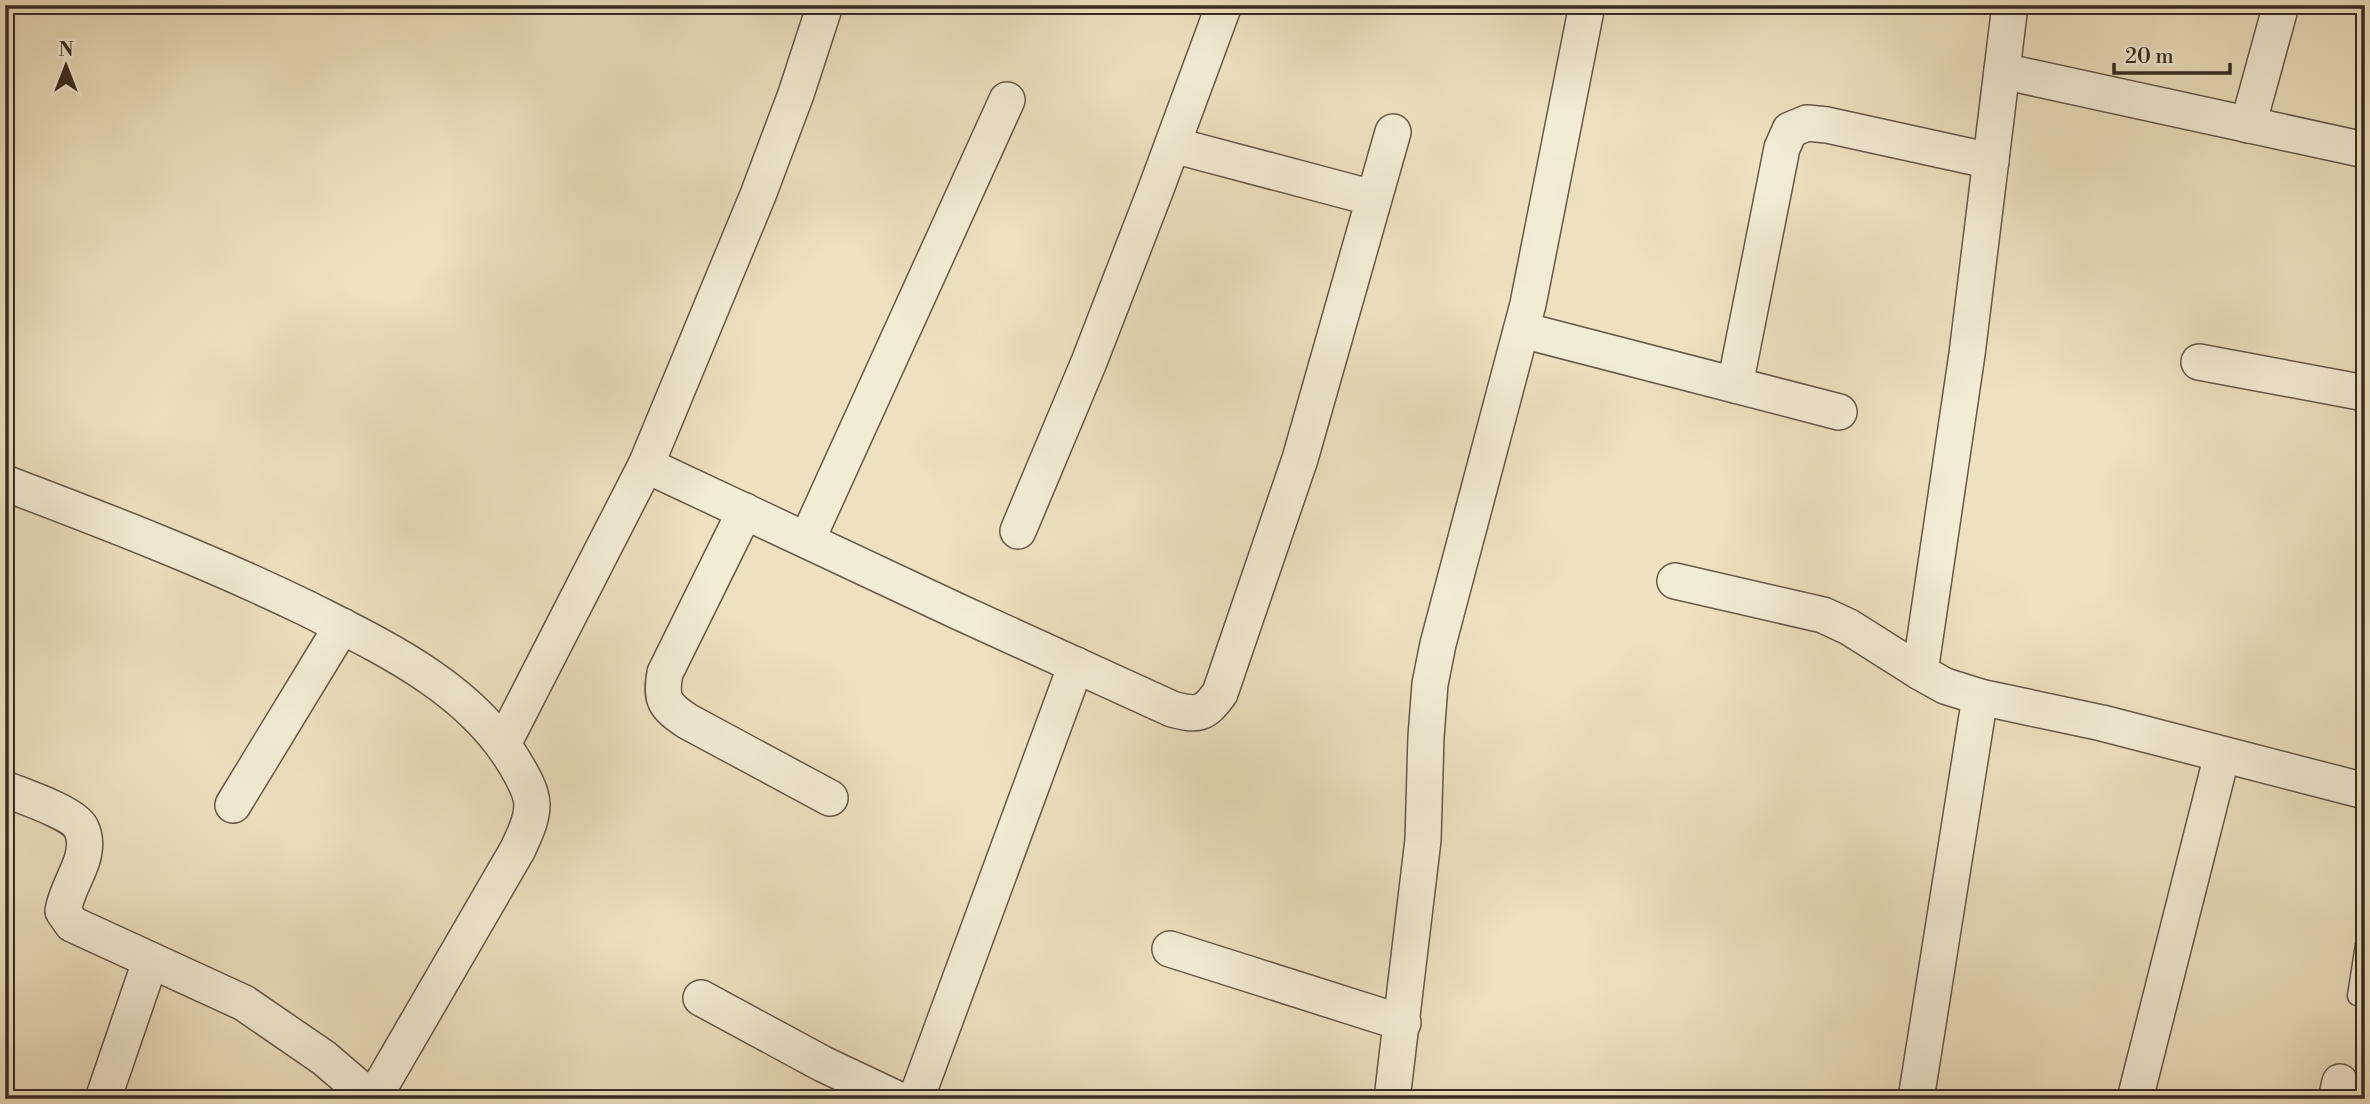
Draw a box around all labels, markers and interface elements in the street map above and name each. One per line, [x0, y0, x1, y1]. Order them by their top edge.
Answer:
north arrow [32, 32, 102, 102]
scale bar [2114, 32, 2230, 76]
text: N [58, 38, 74, 62]
text: 20 m [2125, 44, 2174, 70]

